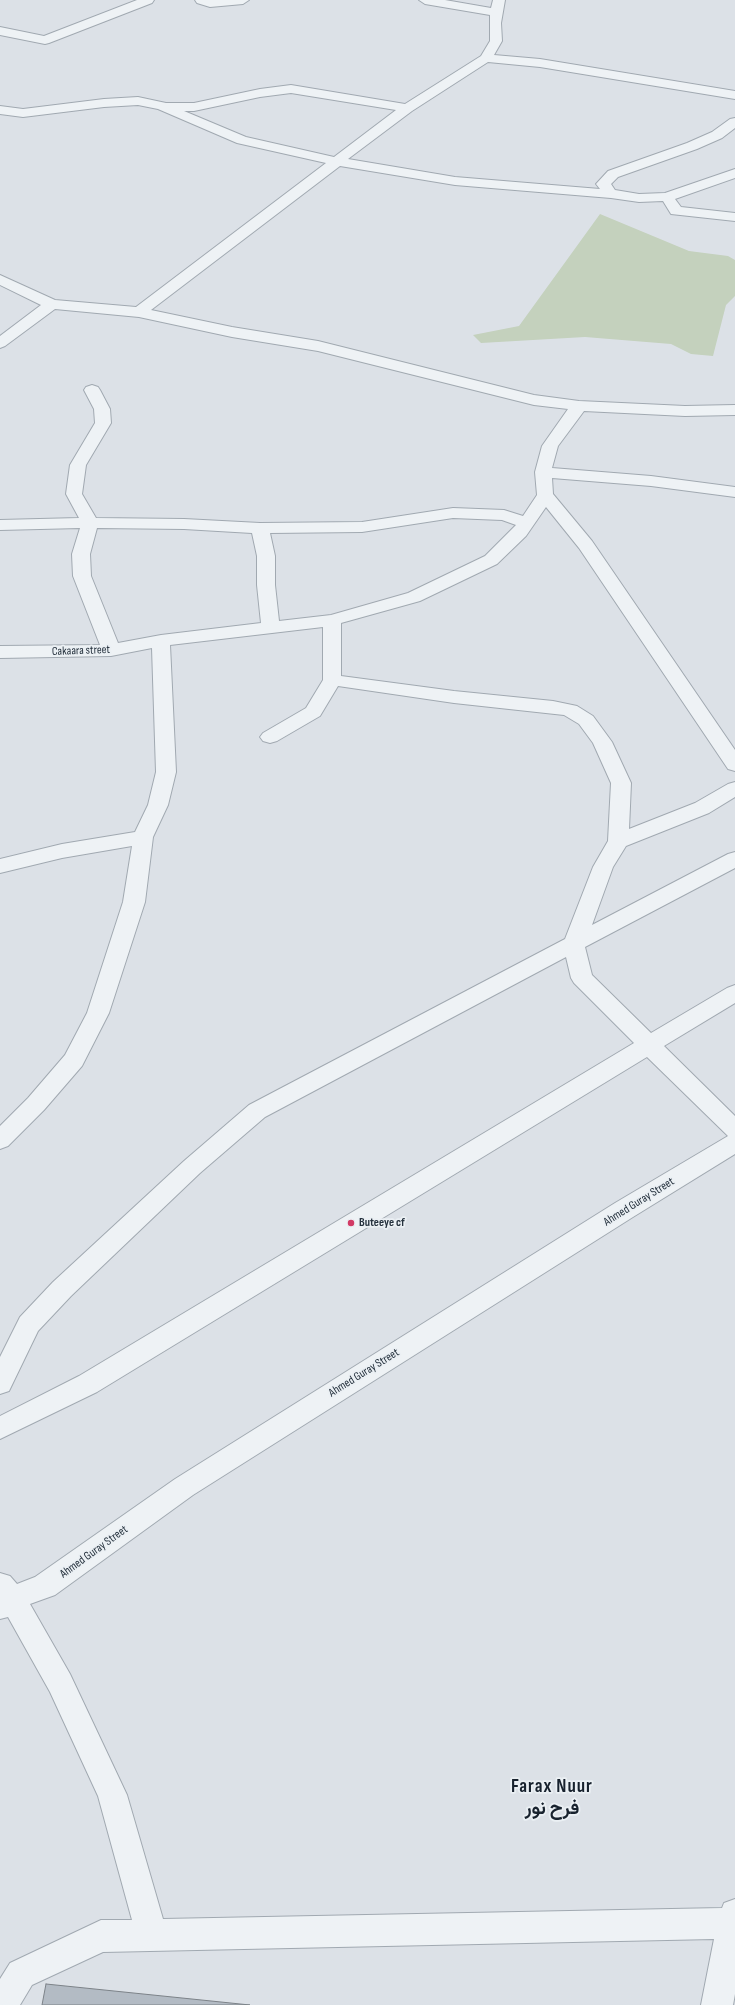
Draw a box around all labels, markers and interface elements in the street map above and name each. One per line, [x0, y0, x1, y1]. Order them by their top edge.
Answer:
street label: Cakaara street [52, 643, 110, 659]
street label: Ahmed Guray Street [601, 1175, 677, 1229]
place label: Buteeye cf [359, 1216, 405, 1230]
marker: Buteeye cf [346, 1218, 356, 1228]
street label: Ahmed Guray Street [326, 1346, 402, 1400]
street label: Ahmed Guray Street [57, 1523, 131, 1581]
district label: Farax Nuur فرح نور [511, 1776, 593, 1820]

